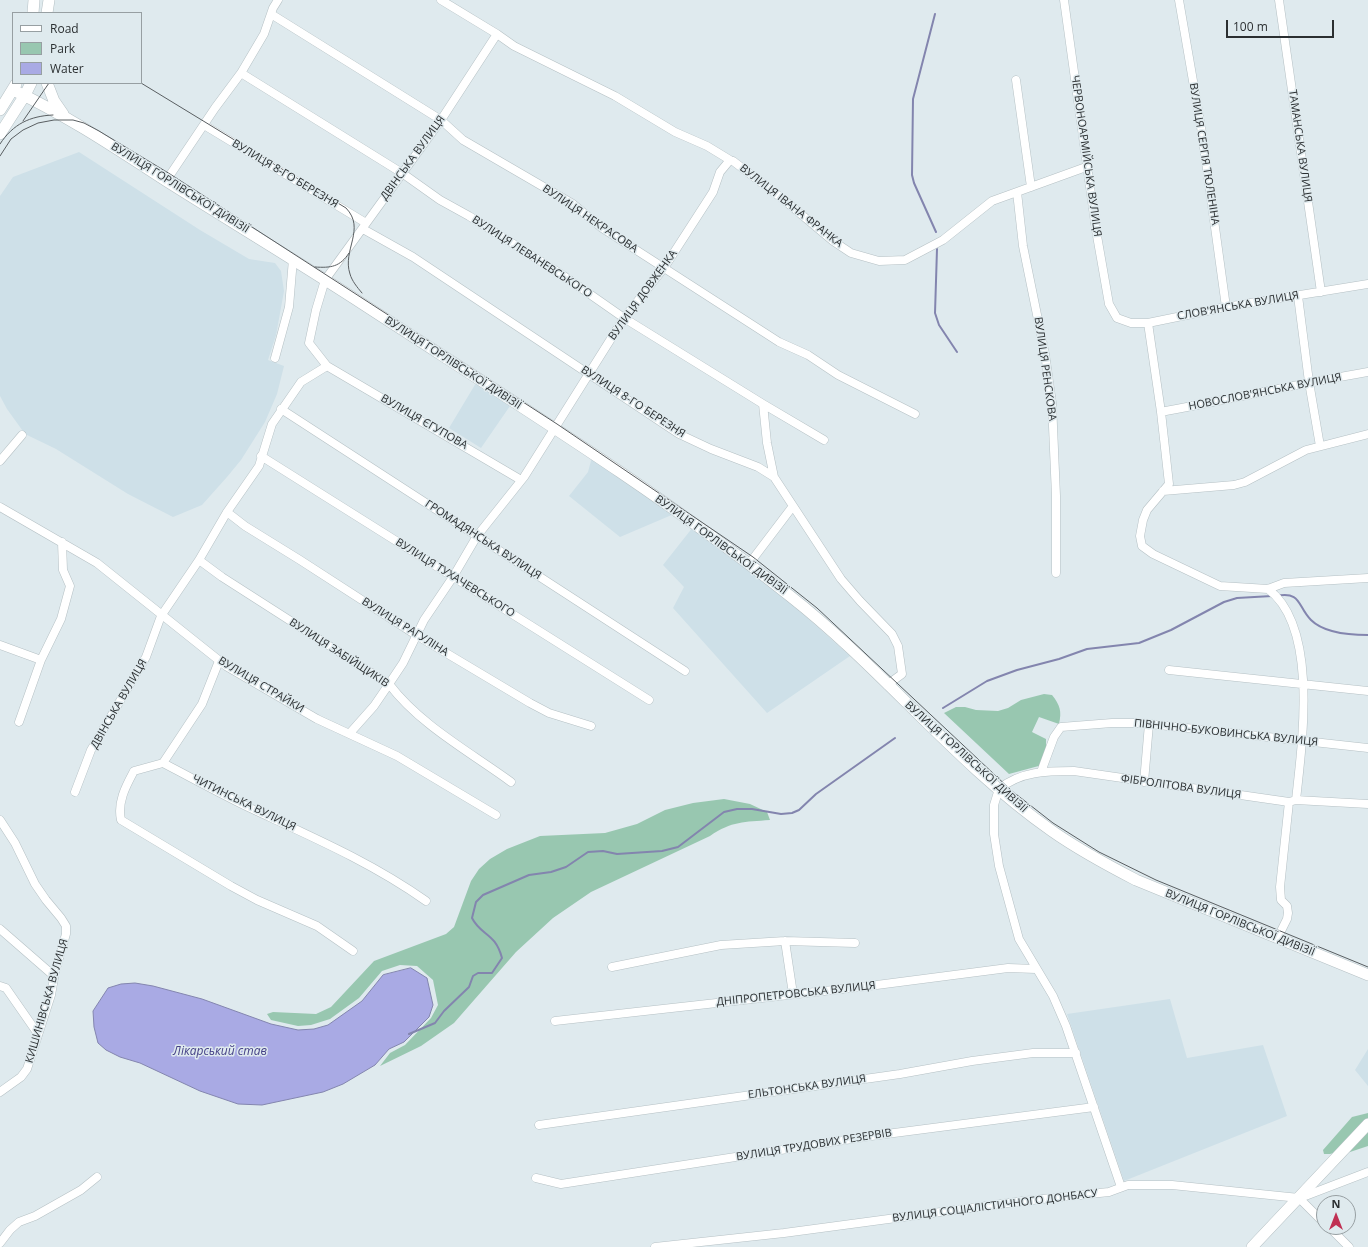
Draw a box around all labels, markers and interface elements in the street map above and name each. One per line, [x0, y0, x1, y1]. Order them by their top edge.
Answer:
legend [12, 12, 142, 84]
scale bar [1228, 12, 1336, 38]
text: 100 m [1233, 18, 1268, 35]
text: Road [50, 20, 79, 37]
text: Park [50, 40, 75, 57]
text: Water [50, 60, 84, 77]
street label: ЧЕРВОНОАРМІЙСЬКА ВУЛИЦЯ [1068, 74, 1104, 238]
street label: ВУЛИЦЯ СЕРГІЯ ТЮЛЕНІНА [1186, 82, 1222, 226]
street label: ТАМАНСЬКА ВУЛИЦЯ [1286, 89, 1314, 203]
street label: ДВІНСЬКА ВУЛИЦЯ [378, 113, 448, 203]
street label: ВУЛИЦЯ 8-ГО БЕРЕЗНЯ [229, 137, 341, 211]
street label: ВУЛИЦЯ ГОРЛІВСЬКОЇ ДИВІЗІЇ [108, 140, 252, 236]
street label: ВУЛИЦЯ ІВАНА ФРАНКА [737, 162, 845, 250]
street label: ВУЛИЦЯ НЕКРАСОВА [540, 182, 640, 256]
street label: ВУЛИЦЯ ЛЕВАНЕВСЬКОГО [469, 213, 595, 301]
street label: ВУЛИЦЯ ДОВЖЕНКА [606, 247, 680, 343]
street label: СЛОВ'ЯНСЬКА ВУЛИЦЯ [1176, 289, 1300, 323]
street label: ВУЛИЦЯ ГОРЛІВСЬКОЇ ДИВІЗІЇ [382, 314, 524, 412]
street label: ВУЛИЦЯ РЕНСКОВА [1031, 316, 1059, 422]
street label: ВУЛИЦЯ 8-ГО БЕРЕЗНЯ [578, 363, 688, 441]
street label: НОВОСЛОВ'ЯНСЬКА ВУЛИЦЯ [1187, 371, 1343, 413]
street label: ВУЛИЦЯ ЄГУПОВА [378, 392, 470, 452]
street label: ВУЛИЦЯ ГОРЛІВСЬКОЇ ДИВІЗІЇ [652, 493, 790, 597]
street label: ГРОМАДЯНСЬКА ВУЛИЦЯ [422, 497, 544, 583]
street label: ВУЛИЦЯ ТУХАЧЕВСЬКОГО [393, 536, 517, 620]
street label: ВУЛИЦЯ РАГУЛІНА [359, 595, 451, 659]
street label: ВУЛИЦЯ ЗАБІЙЩИКІВ [287, 616, 391, 690]
street label: ВУЛИЦЯ СТРАЙКИ [216, 654, 306, 716]
street label: ДВІНСЬКА ВУЛИЦЯ [88, 657, 150, 751]
street label: ВУЛИЦЯ ГОРЛІВСЬКОЇ ДИВІЗІЇ [902, 698, 1030, 816]
street label: ПІВНІЧНО-БУКОВИНСЬКА ВУЛИЦЯ [1133, 717, 1319, 749]
street label: ЧИТИНСЬКА ВУЛИЦЯ [190, 772, 298, 834]
street label: ФІБРОЛІТОВА ВУЛИЦЯ [1120, 772, 1242, 802]
street label: ВУЛИЦЯ ГОРЛІВСЬКОЇ ДИВІЗІЇ [1163, 887, 1317, 959]
street label: КИШИНІВСЬКА ВУЛИЦЯ [23, 937, 71, 1065]
street label: ДНІПРОПЕТРОВСЬКА ВУЛИЦЯ [716, 979, 876, 1009]
water label: Лікарський став [173, 1045, 267, 1059]
street label: ЕЛЬТОНСЬКА ВУЛИЦЯ [747, 1072, 867, 1102]
street label: ВУЛИЦЯ ТРУДОВИХ РЕЗЕРВІВ [735, 1126, 893, 1164]
street label: ВУЛИЦЯ СОЦІАЛІСТИЧНОГО ДОНБАСУ [892, 1187, 1098, 1225]
north arrow [1316, 1195, 1356, 1235]
text: N [1332, 1196, 1340, 1211]

